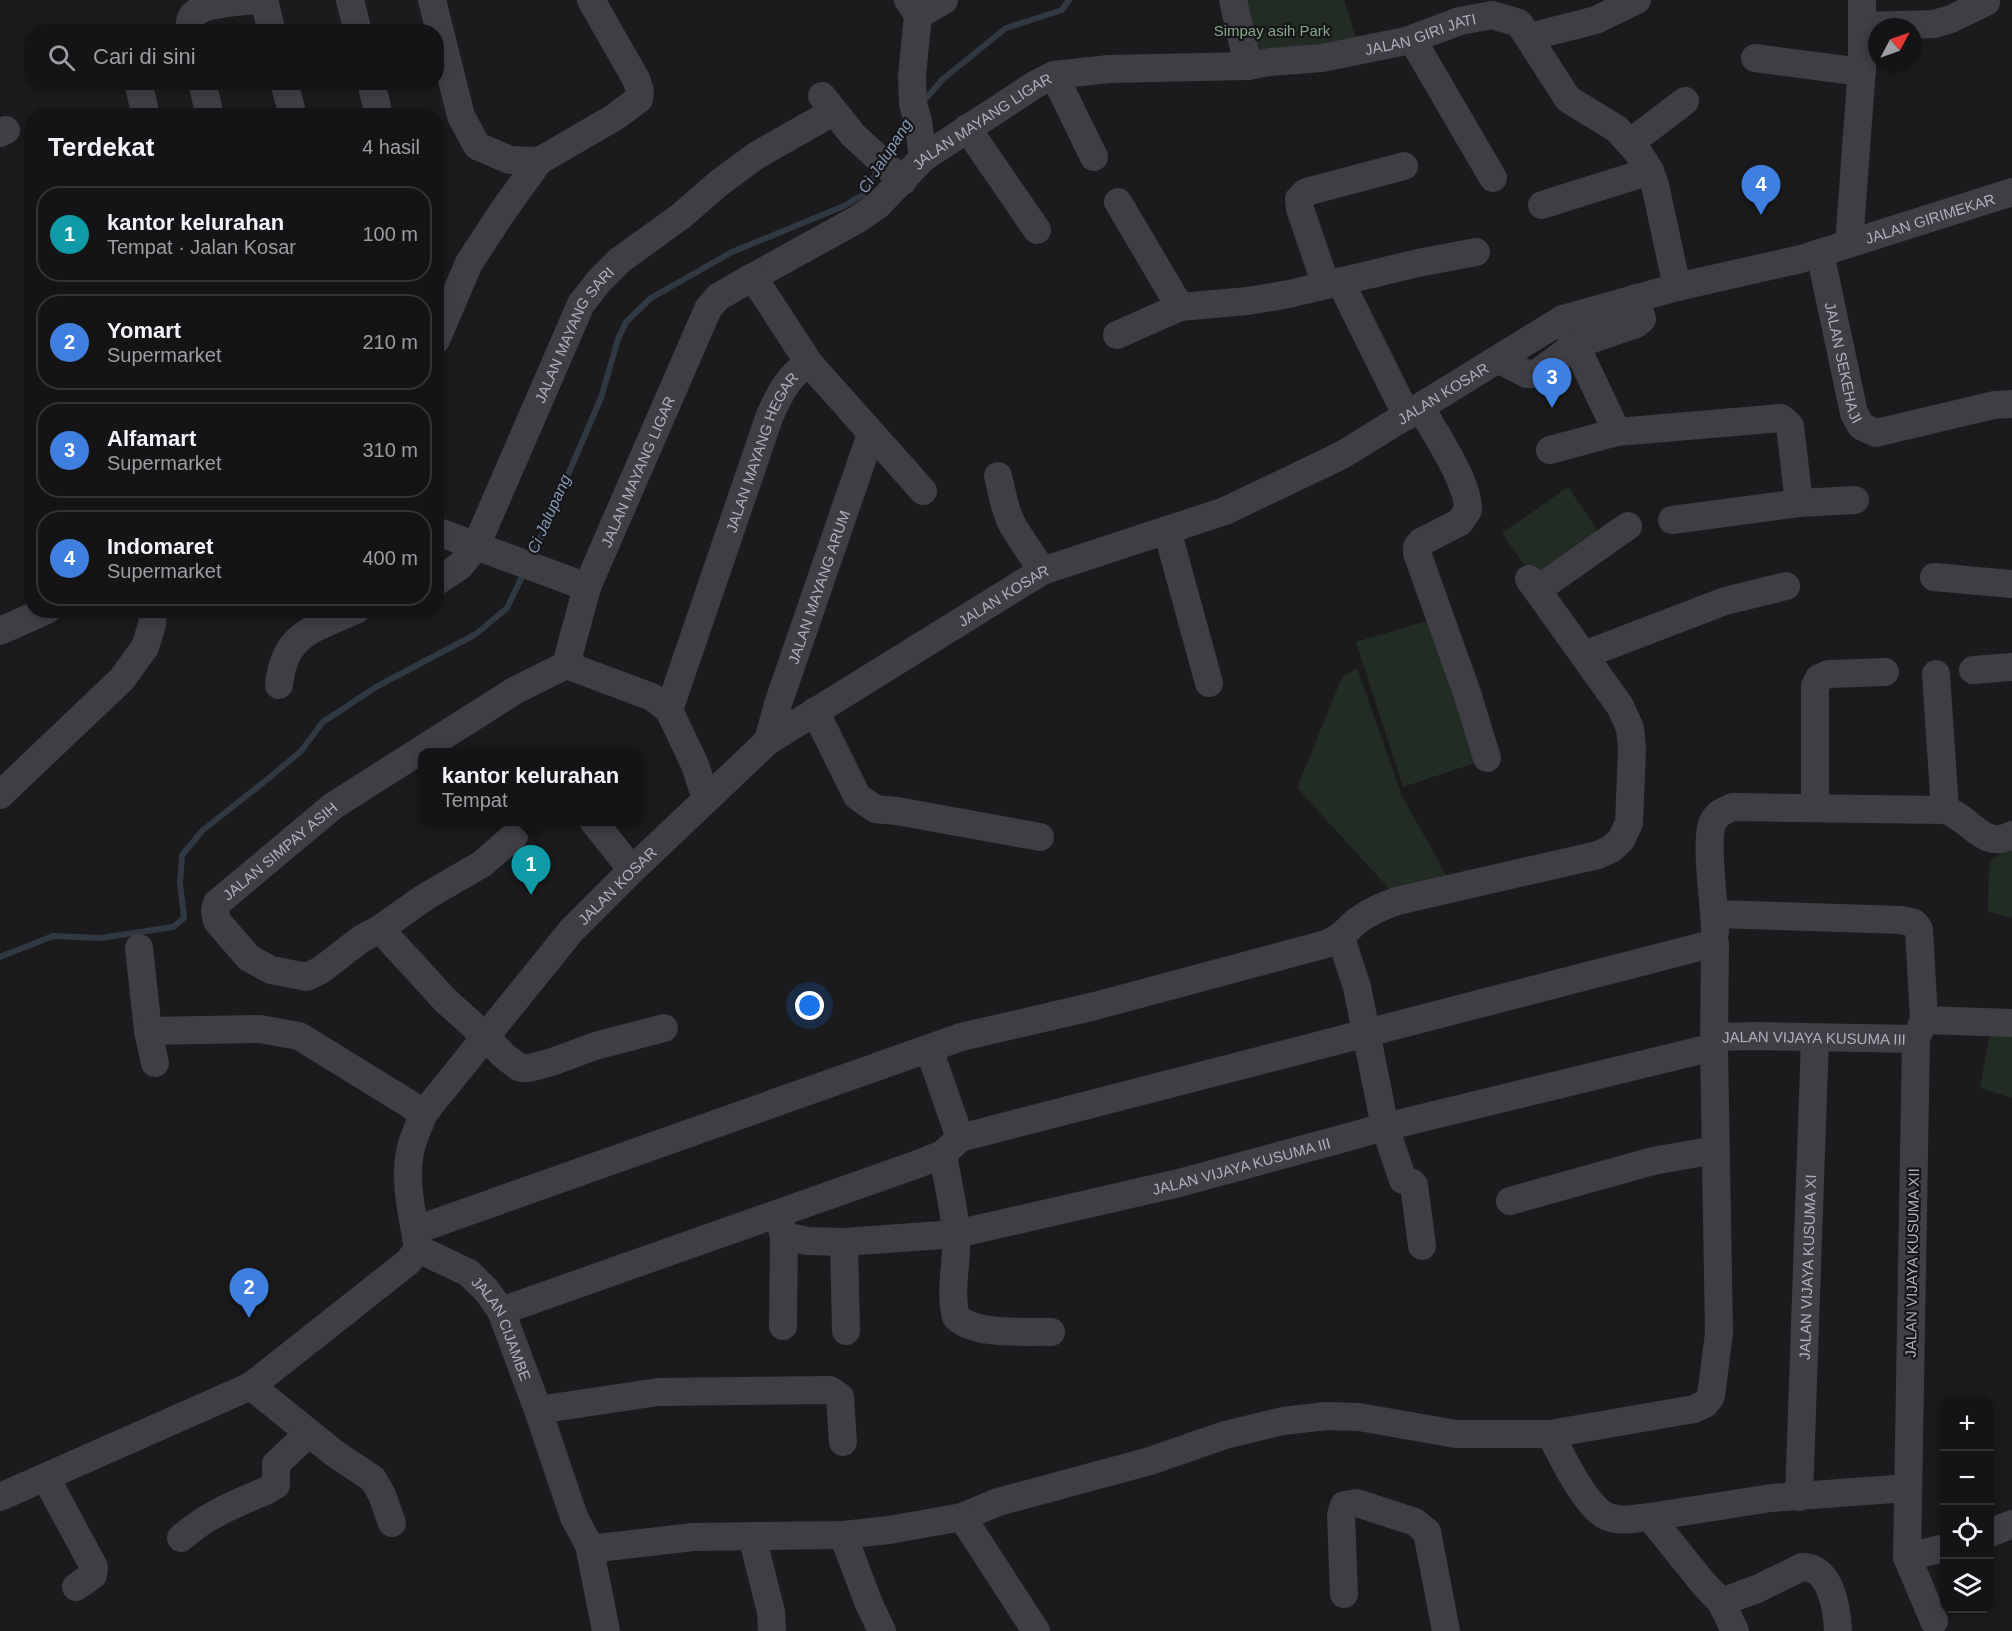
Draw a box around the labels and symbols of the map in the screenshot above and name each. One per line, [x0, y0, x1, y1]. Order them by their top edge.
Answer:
street label: JALAN GIRI JATI [1363, 10, 1477, 58]
north arrow [1868, 18, 1922, 72]
park label: Simpay asih Park [1214, 22, 1331, 39]
street label: JALAN MAYANG LIGAR [909, 69, 1054, 172]
water label: Ci Jalupang [855, 116, 915, 196]
pin: 4 [1742, 166, 1780, 215]
street label: JALAN GIRIMEKAR [1863, 189, 1997, 247]
street label: JALAN MAYANG SARI [531, 263, 617, 405]
street label: JALAN SEKEHAJI [1822, 300, 1866, 426]
pin: 3 [1532, 358, 1572, 408]
street label: JALAN KOSAR [1394, 359, 1491, 427]
street label: JALAN MAYANG HEGAR [722, 369, 801, 535]
street label: JALAN MAYANG LIGAR [597, 393, 678, 549]
water label: Ci Jalupang [524, 472, 574, 556]
street label: JALAN MAYANG ARUM [784, 508, 853, 666]
street label: JALAN KOSAR [955, 561, 1051, 629]
street label: JALAN SIMPAY ASIH [219, 798, 340, 903]
street label: JALAN KOSAR [574, 843, 660, 928]
pin: 1 [512, 846, 550, 895]
your location [795, 991, 824, 1020]
street label: JALAN VIJAYA KUSUMA III [1722, 1027, 1906, 1047]
street label: JALAN VIJAYA KUSUMA III [1150, 1134, 1332, 1197]
street label: JALAN VIJAYA KUSUMA XII [1902, 1168, 1922, 1358]
street label: JALAN VIJAYA KUSUMA XI [1795, 1174, 1819, 1360]
pin: 2 [230, 1268, 268, 1318]
street label: JALAN CIJAMBE [468, 1272, 535, 1383]

